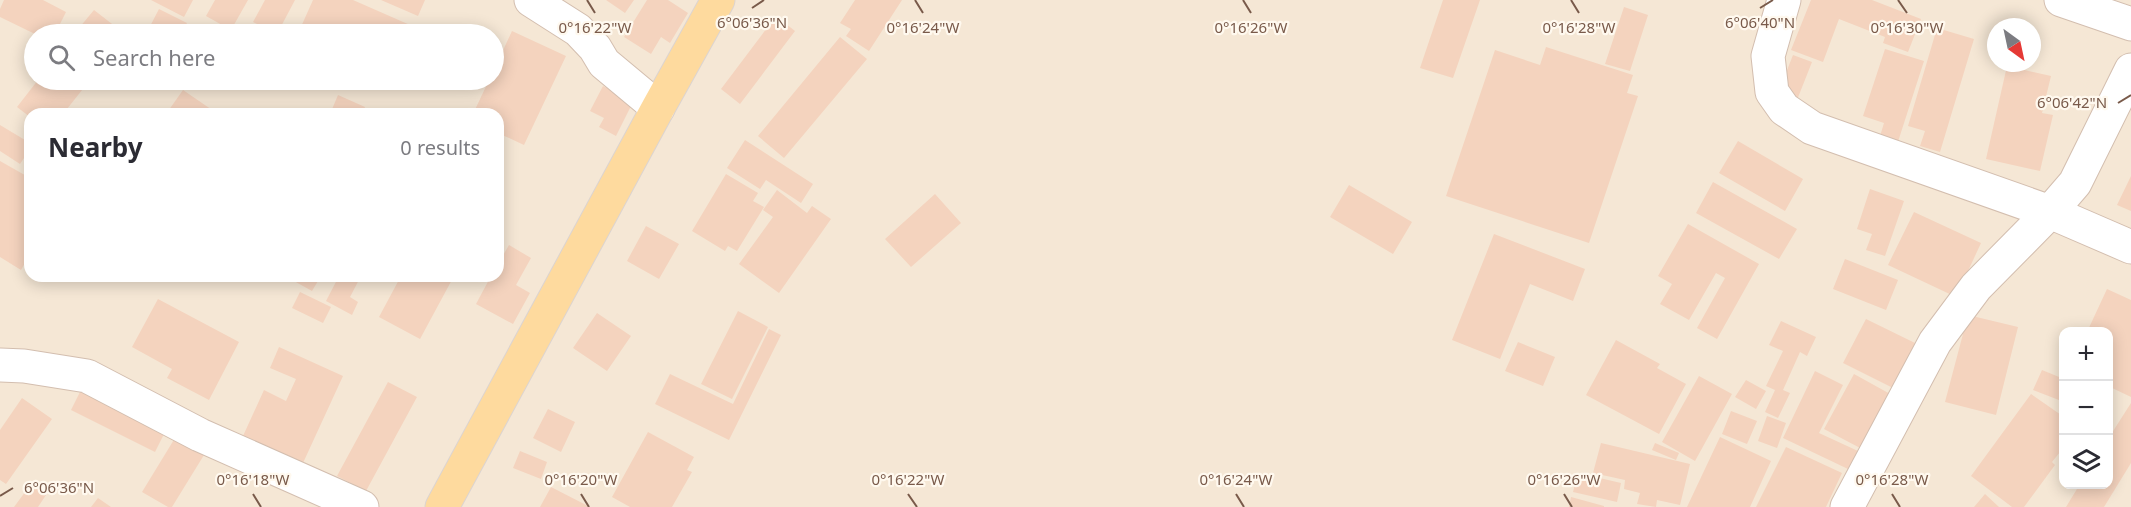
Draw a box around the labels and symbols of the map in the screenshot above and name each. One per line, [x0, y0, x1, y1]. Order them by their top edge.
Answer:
text: 6°06'36"N [717, 12, 787, 32]
text: 6°06'40"N [1725, 12, 1795, 32]
text: 0°16'22"W [558, 17, 632, 37]
text: 0°16'24"W [886, 17, 960, 37]
text: 0°16'26"W [1214, 17, 1288, 37]
text: 0°16'28"W [1542, 17, 1616, 37]
text: 0°16'30"W [1870, 17, 1944, 37]
north arrow [1987, 18, 2041, 72]
text: 6°06'42"N [2037, 92, 2107, 112]
text: 0°16'18"W [216, 469, 290, 489]
text: 0°16'20"W [544, 469, 618, 489]
text: 0°16'22"W [871, 469, 945, 489]
text: 0°16'24"W [1199, 469, 1273, 489]
text: 0°16'26"W [1527, 469, 1601, 489]
text: 0°16'28"W [1855, 469, 1929, 489]
text: 6°06'36"N [24, 477, 94, 497]

